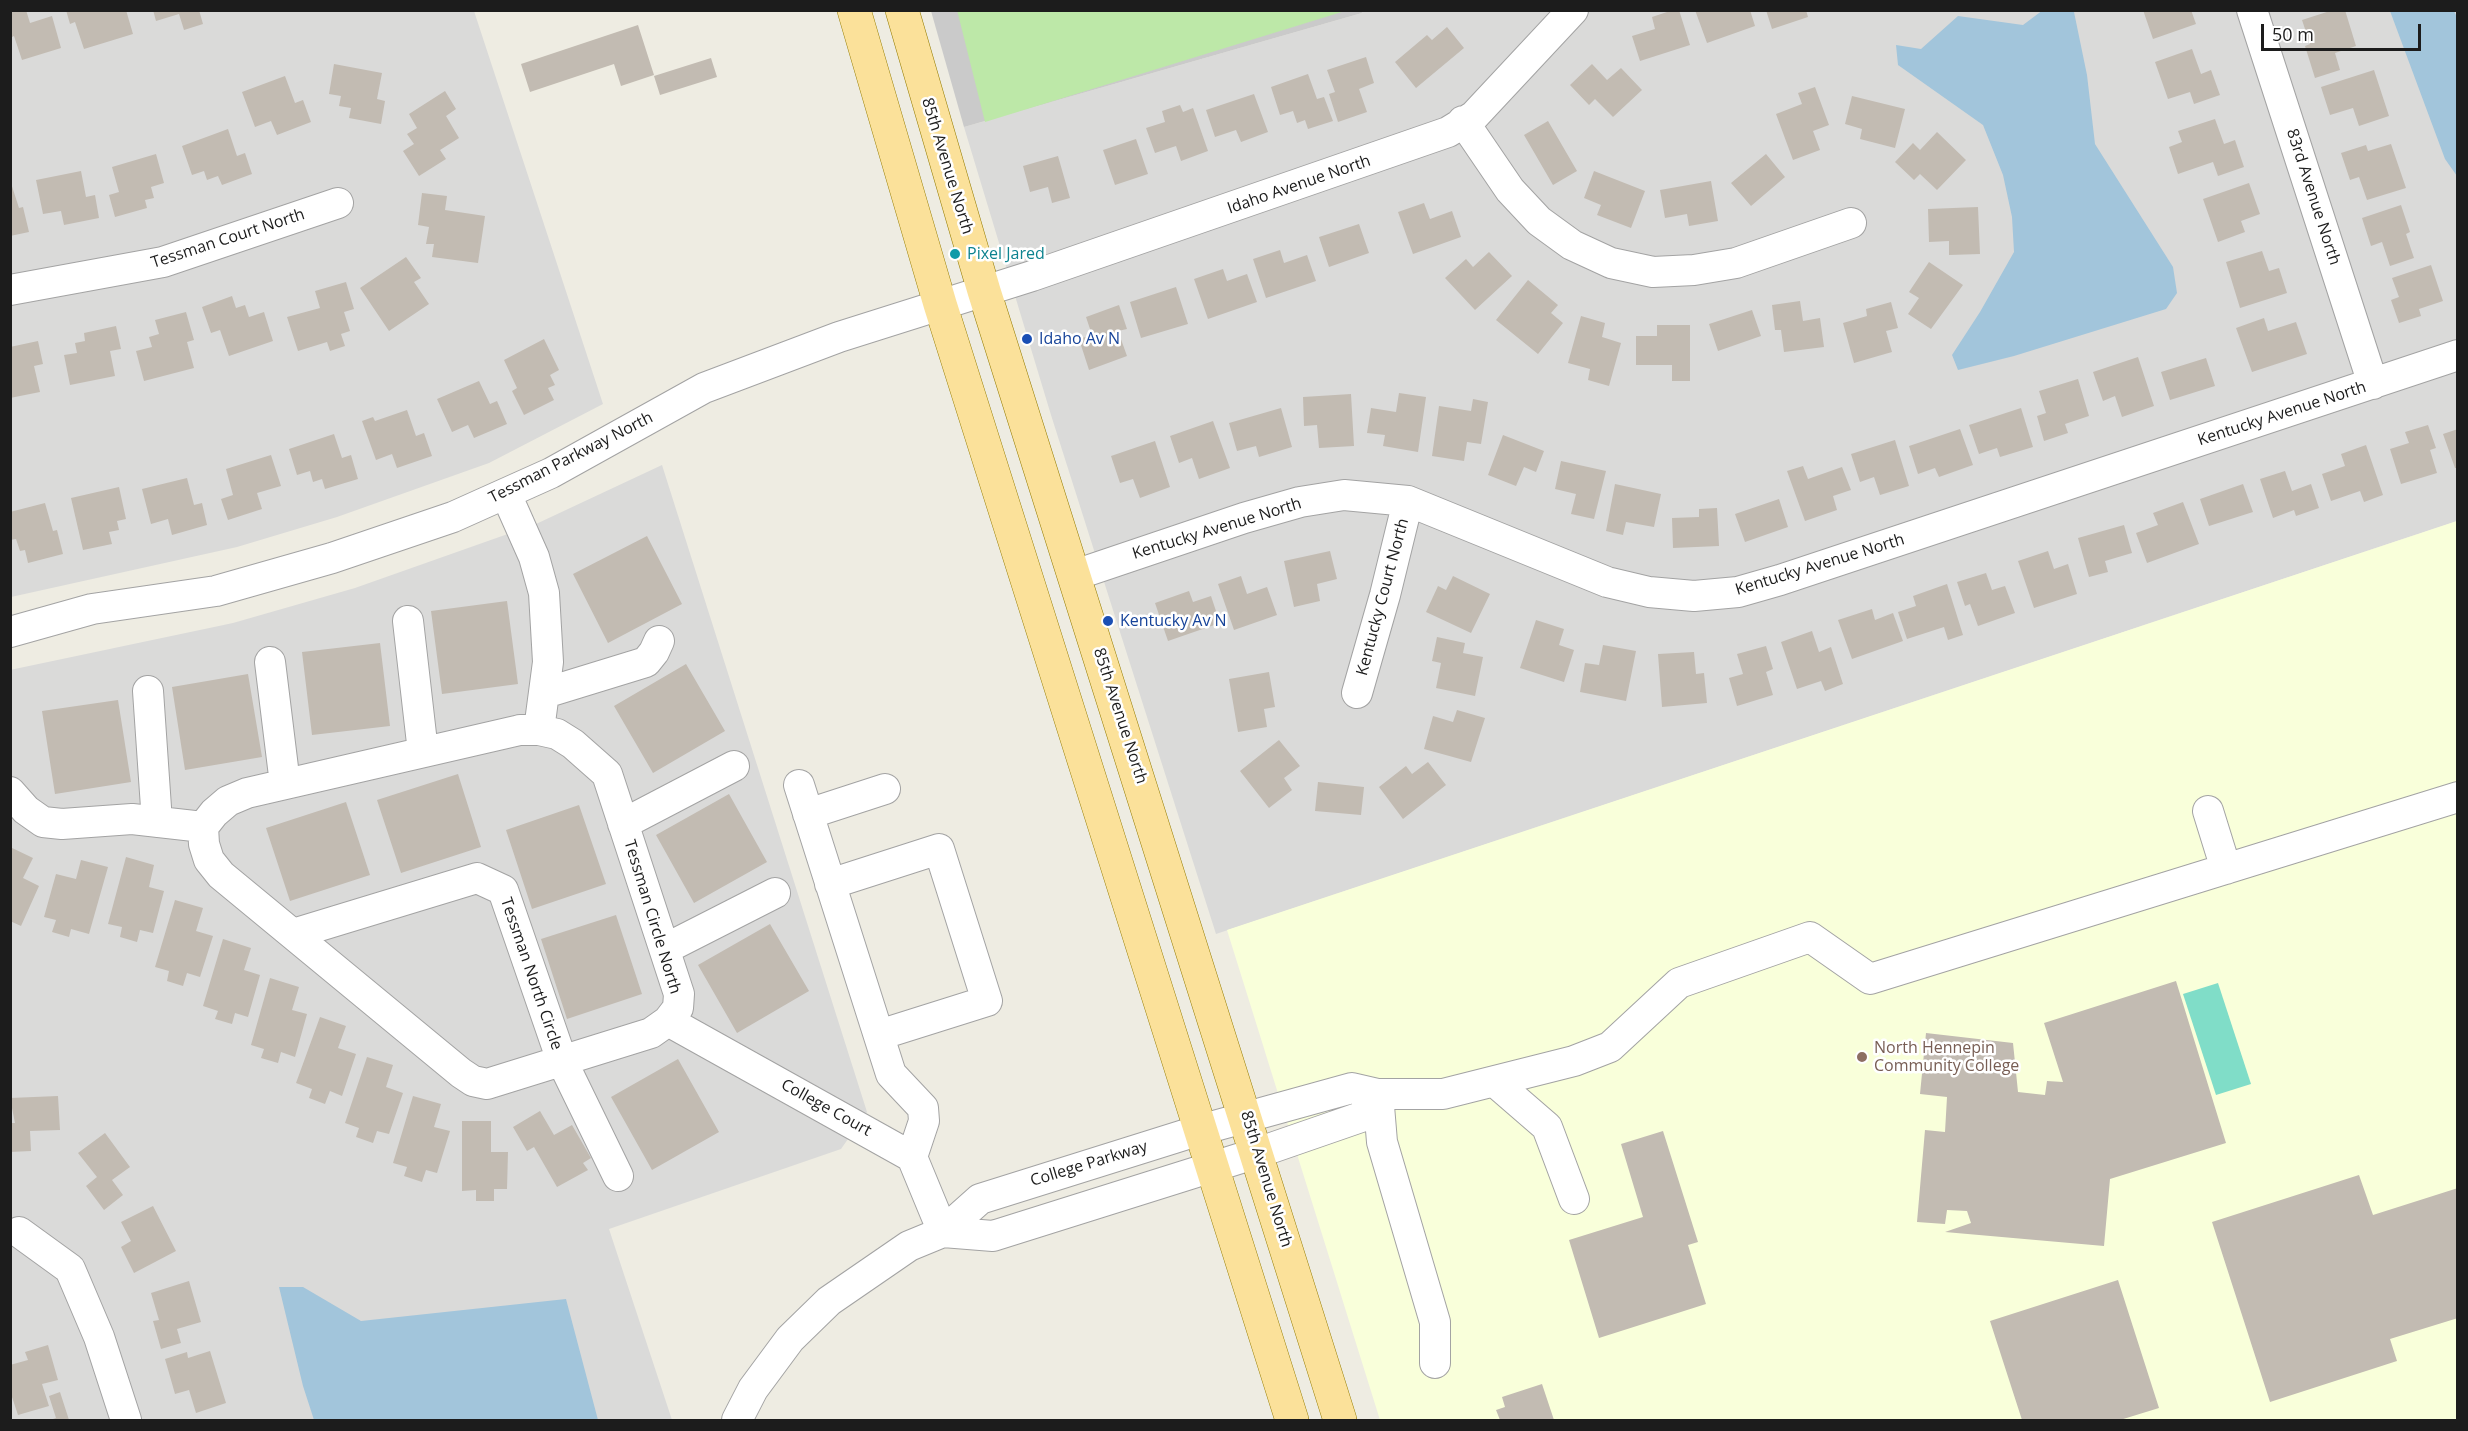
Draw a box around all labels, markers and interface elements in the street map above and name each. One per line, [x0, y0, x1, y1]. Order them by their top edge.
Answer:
scale bar [2264, 12, 2424, 50]
text: 50 m [2272, 22, 2314, 46]
street label: 85th Avenue North [917, 96, 977, 236]
street label: 83rd Avenue North [2282, 126, 2344, 268]
street label: Idaho Avenue North [1225, 151, 1373, 219]
street label: Tessman Court North [149, 205, 307, 273]
place label: Pixel Jared [967, 244, 1045, 264]
marker: Pixel Jared [948, 247, 962, 261]
place label: Idaho Av N [1039, 329, 1120, 349]
marker: Idaho Av N [1020, 332, 1034, 346]
street label: Kentucky Avenue North [2195, 378, 2369, 450]
street label: Tessman Parkway North [486, 408, 656, 508]
street label: Kentucky Avenue North [1130, 494, 1304, 564]
street label: Kentucky Court North [1353, 516, 1413, 678]
street label: Kentucky Avenue North [1733, 530, 1907, 600]
place label: Kentucky Av N [1120, 611, 1227, 631]
marker: Kentucky Av N [1101, 614, 1115, 628]
street label: 85th Avenue North [1089, 646, 1151, 786]
street label: Tessman Circle North [619, 838, 685, 996]
street label: Tessman North Circle [496, 895, 566, 1053]
place label: North Hennepin Community College [1874, 1038, 2019, 1076]
marker: North Hennepin Community College [1855, 1050, 1869, 1064]
street label: College Court [777, 1075, 875, 1141]
street label: 85th Avenue North [1236, 1109, 1296, 1249]
street label: College Parkway [1028, 1137, 1150, 1191]

